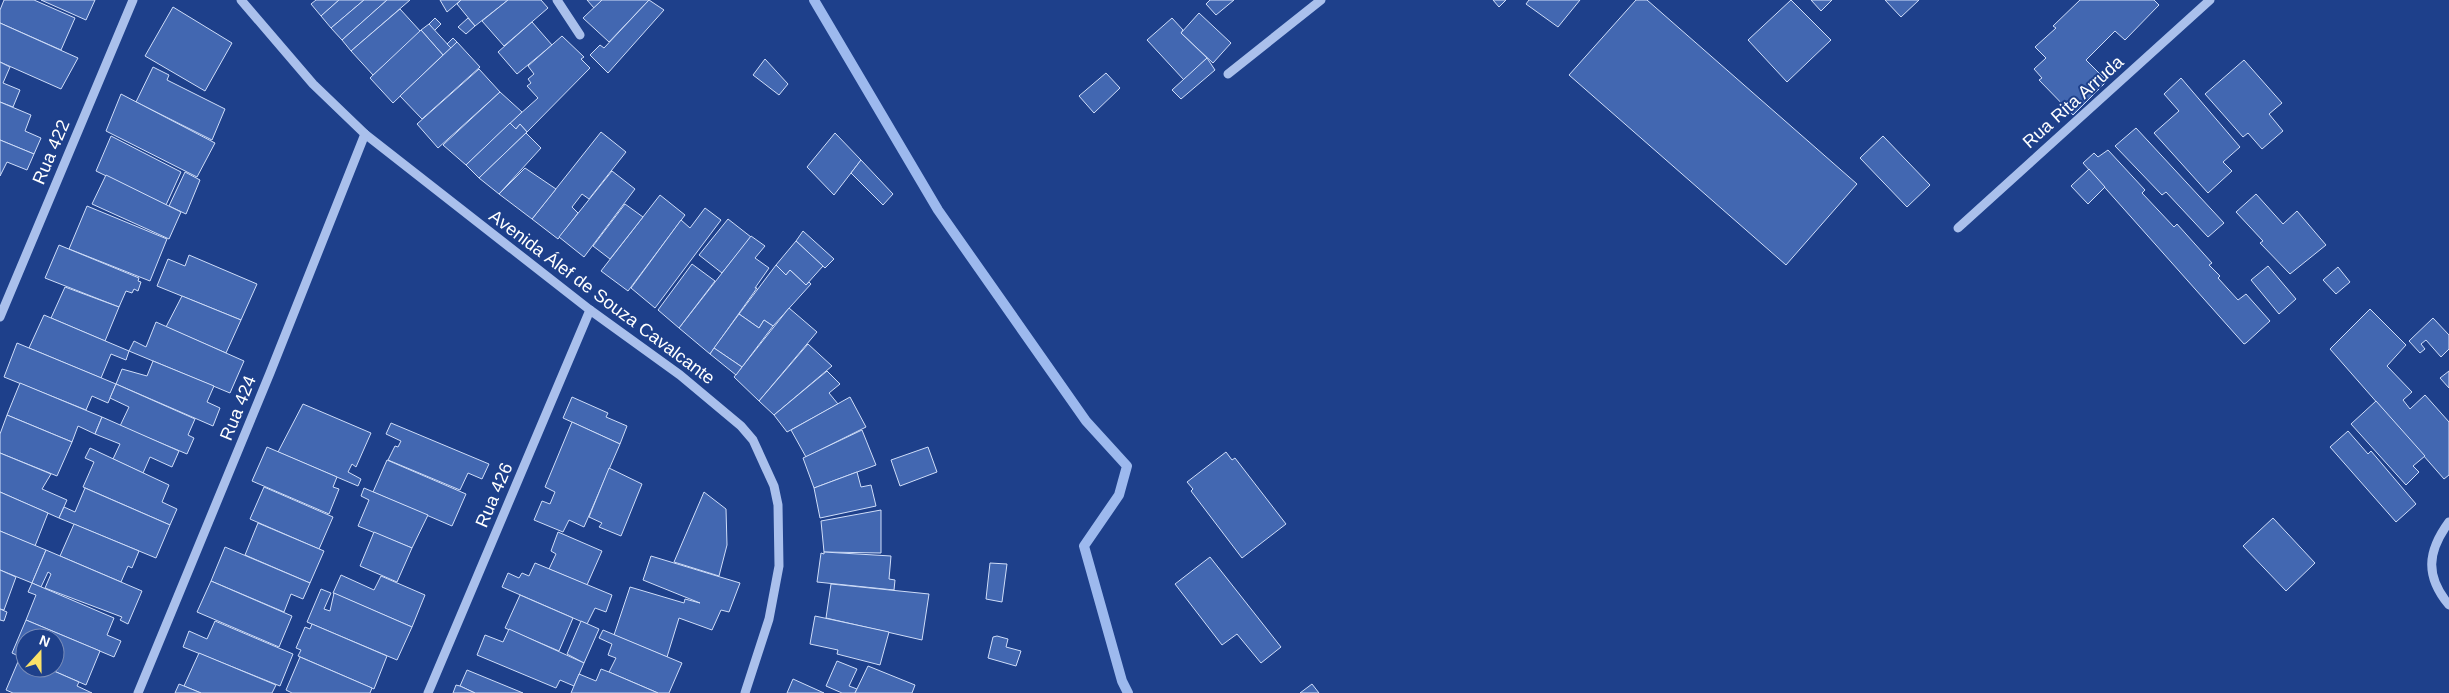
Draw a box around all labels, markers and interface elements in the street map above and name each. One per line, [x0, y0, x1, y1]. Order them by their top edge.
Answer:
street label: Rua Rita Arruda [2019, 51, 2128, 152]
street label: Rua 422 [28, 117, 74, 187]
street label: Avenida Álef de Souza Cavalcante [485, 206, 719, 388]
street label: Rua 424 [216, 373, 260, 443]
street label: Rua 426 [471, 460, 517, 530]
north arrow [15, 628, 65, 678]
text: N [37, 632, 52, 650]

